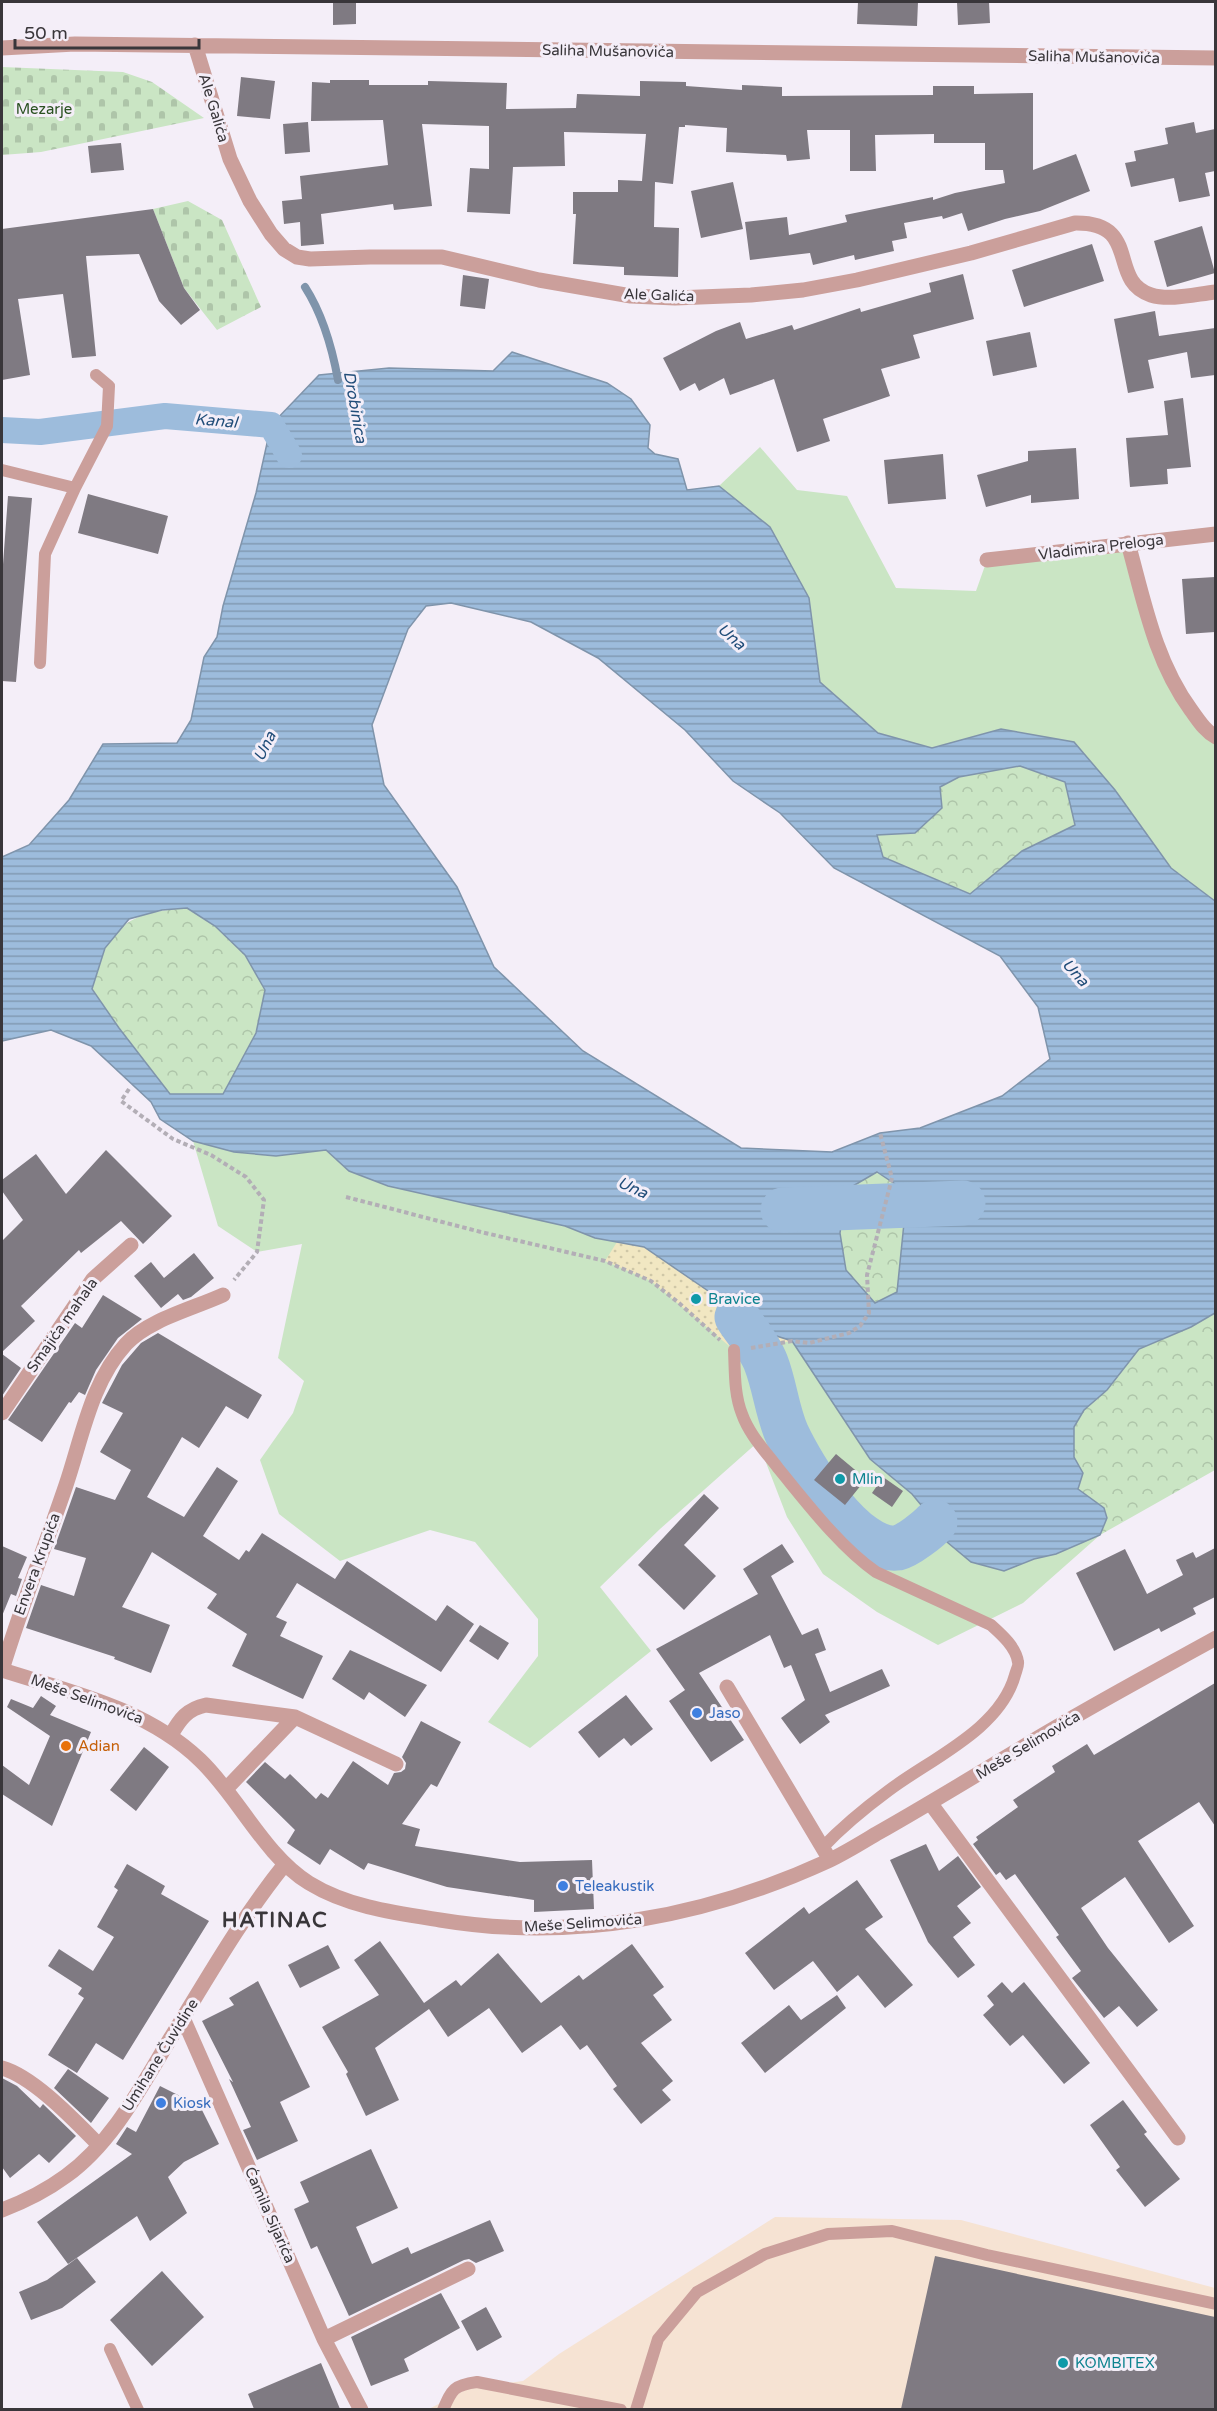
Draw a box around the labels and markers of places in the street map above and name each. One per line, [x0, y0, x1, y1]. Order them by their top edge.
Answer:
place label: Bravice [708, 1290, 760, 1308]
marker: Bravice [689, 1292, 703, 1306]
place label: Mlin [852, 1470, 883, 1488]
marker: Mlin [833, 1472, 847, 1486]
place label: Jaso [709, 1704, 741, 1722]
marker: Jaso [690, 1706, 704, 1720]
place label: Adian [78, 1737, 120, 1755]
marker: Adian [59, 1739, 73, 1753]
place label: Teleakustik [575, 1877, 654, 1895]
marker: Teleakustik [556, 1879, 570, 1893]
place label: Kiosk [173, 2094, 211, 2112]
marker: Kiosk [154, 2096, 168, 2110]
place label: KOMBITEX [1075, 2354, 1155, 2372]
marker: KOMBITEX [1056, 2356, 1070, 2370]

